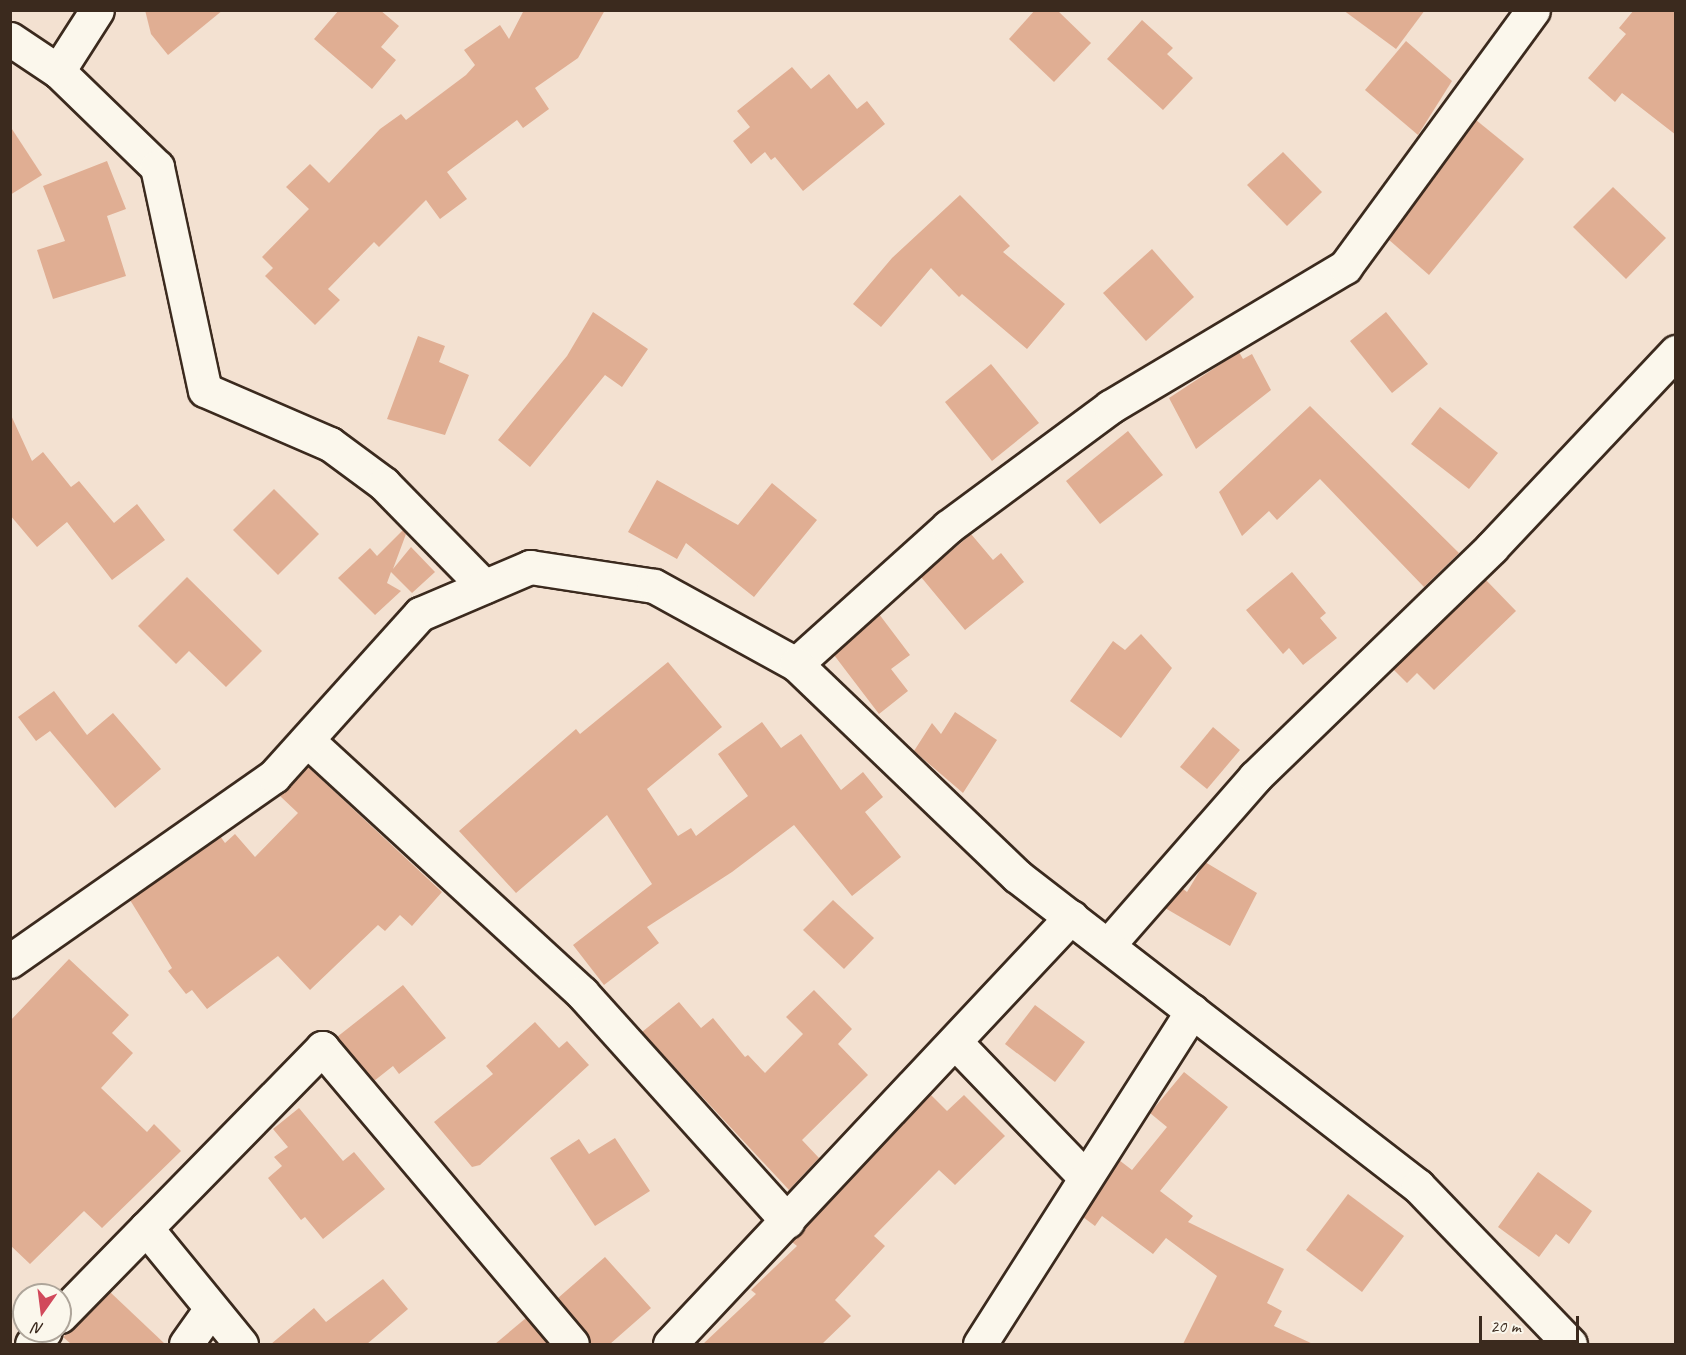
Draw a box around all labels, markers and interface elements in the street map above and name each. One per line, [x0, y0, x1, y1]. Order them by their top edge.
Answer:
north arrow [12, 1283, 72, 1343]
scale bar [1482, 1304, 1582, 1342]
text: 20 m [1490, 1315, 1521, 1337]
text: N [31, 1318, 45, 1339]

